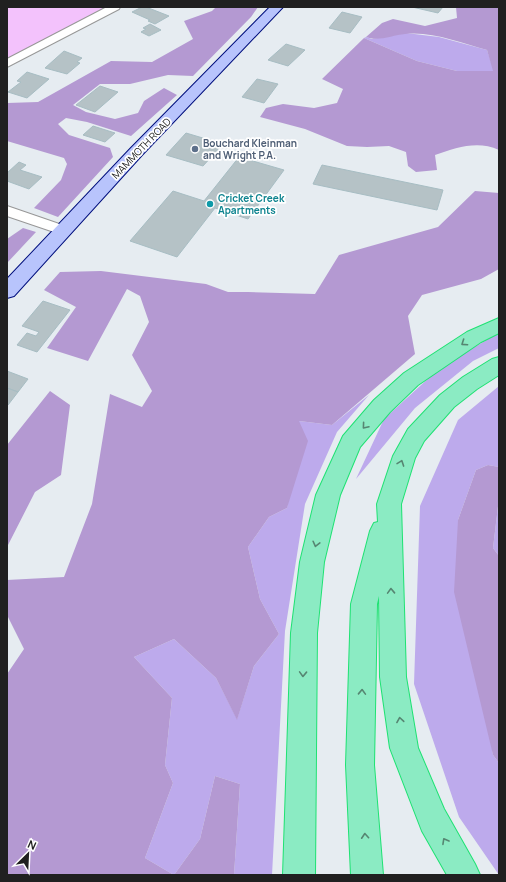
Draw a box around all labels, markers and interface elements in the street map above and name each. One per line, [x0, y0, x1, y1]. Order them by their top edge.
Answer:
street label: MAMMOTH ROAD [108, 114, 174, 182]
place label: Bouchard Kleinman and Wright P.A. [203, 136, 297, 162]
marker: Bouchard Kleinman and Wright P.A. [190, 144, 200, 154]
place label: Cricket Creek Apartments [218, 191, 285, 217]
marker: Cricket Creek Apartments [205, 199, 215, 209]
one-way arrow [461, 338, 468, 346]
one-way arrow [363, 421, 370, 429]
one-way arrow [397, 459, 405, 466]
one-way arrow [312, 541, 321, 548]
one-way arrow [387, 588, 395, 594]
one-way arrow [299, 671, 307, 677]
one-way arrow [358, 689, 366, 695]
one-way arrow [396, 717, 404, 723]
one-way arrow [360, 833, 369, 839]
north arrow [8, 834, 48, 874]
text: N [26, 836, 39, 853]
one-way arrow [443, 838, 450, 845]

